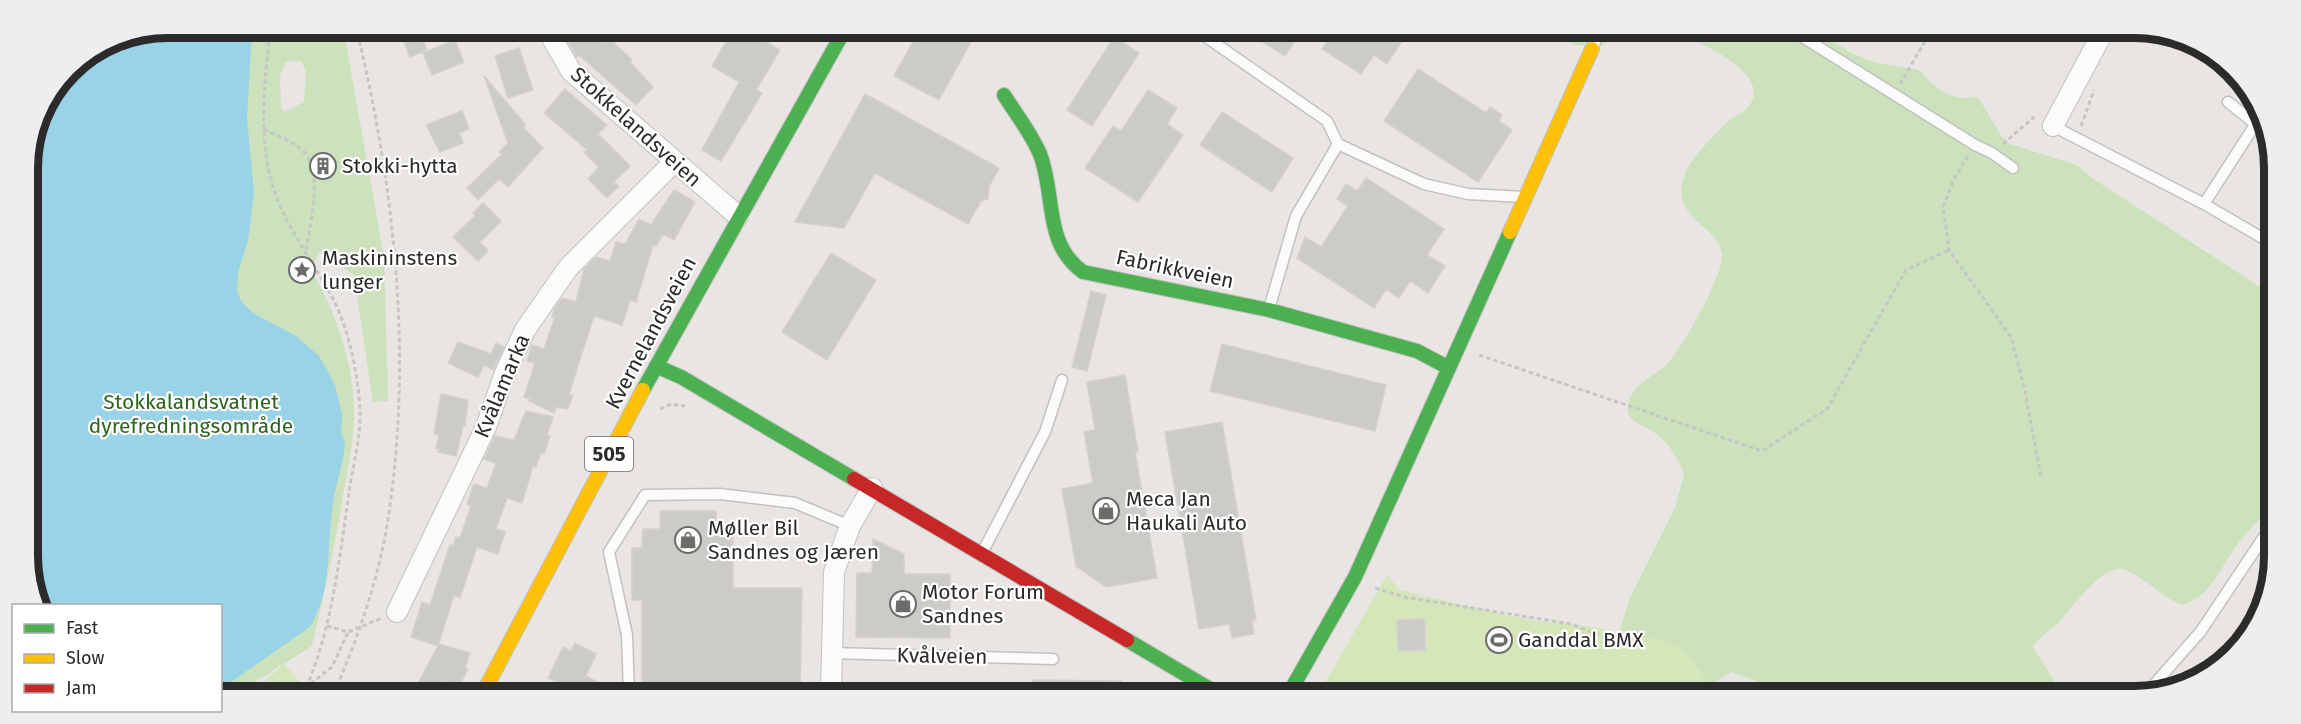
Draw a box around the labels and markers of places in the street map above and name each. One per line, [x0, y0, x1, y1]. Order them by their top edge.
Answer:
building icon: Stokki-hytta [308, 151, 338, 181]
place label: Stokki-hytta [342, 153, 458, 179]
place label: Maskininstens lunger [322, 245, 457, 295]
place icon: Maskininstens lunger [287, 255, 317, 285]
place label: Meca Jan Haukali Auto [1126, 486, 1247, 536]
shop icon: Meca Jan Haukali Auto [1091, 496, 1121, 526]
place label: Møller Bil Sandnes og Jæren [708, 515, 879, 565]
shop icon: Møller Bil Sandnes og Jæren [673, 525, 703, 555]
place label: Motor Forum Sandnes [922, 579, 1044, 629]
shop icon: Motor Forum Sandnes [888, 589, 918, 619]
sports icon: Ganddal BMX [1484, 625, 1514, 655]
place label: Ganddal BMX [1518, 627, 1644, 653]

